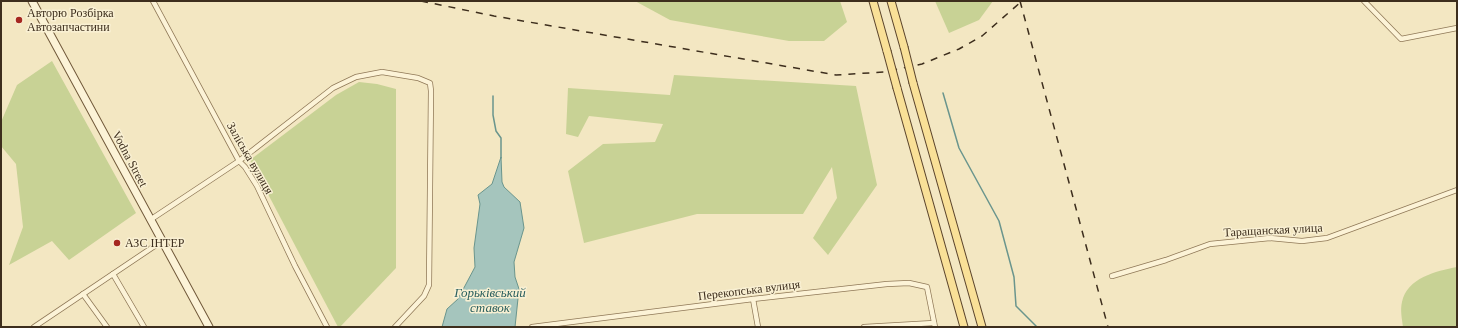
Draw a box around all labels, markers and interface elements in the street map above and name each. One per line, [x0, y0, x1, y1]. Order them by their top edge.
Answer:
place label: Авторю Розбірка Автозапчастини [27, 6, 114, 34]
marker: Авторю Розбірка Автозапчастини [14, 15, 24, 25]
street label: Заліська вулиця [224, 120, 276, 197]
street label: Vodna Street [109, 129, 151, 190]
street label: Таращанская улица [1223, 220, 1324, 240]
place label: АЗС ІНТЕР [125, 236, 185, 250]
marker: АЗС ІНТЕР [112, 238, 122, 248]
street label: Перекопська вулиця [697, 277, 801, 303]
water label: Горьківський ставок [453, 285, 526, 315]

